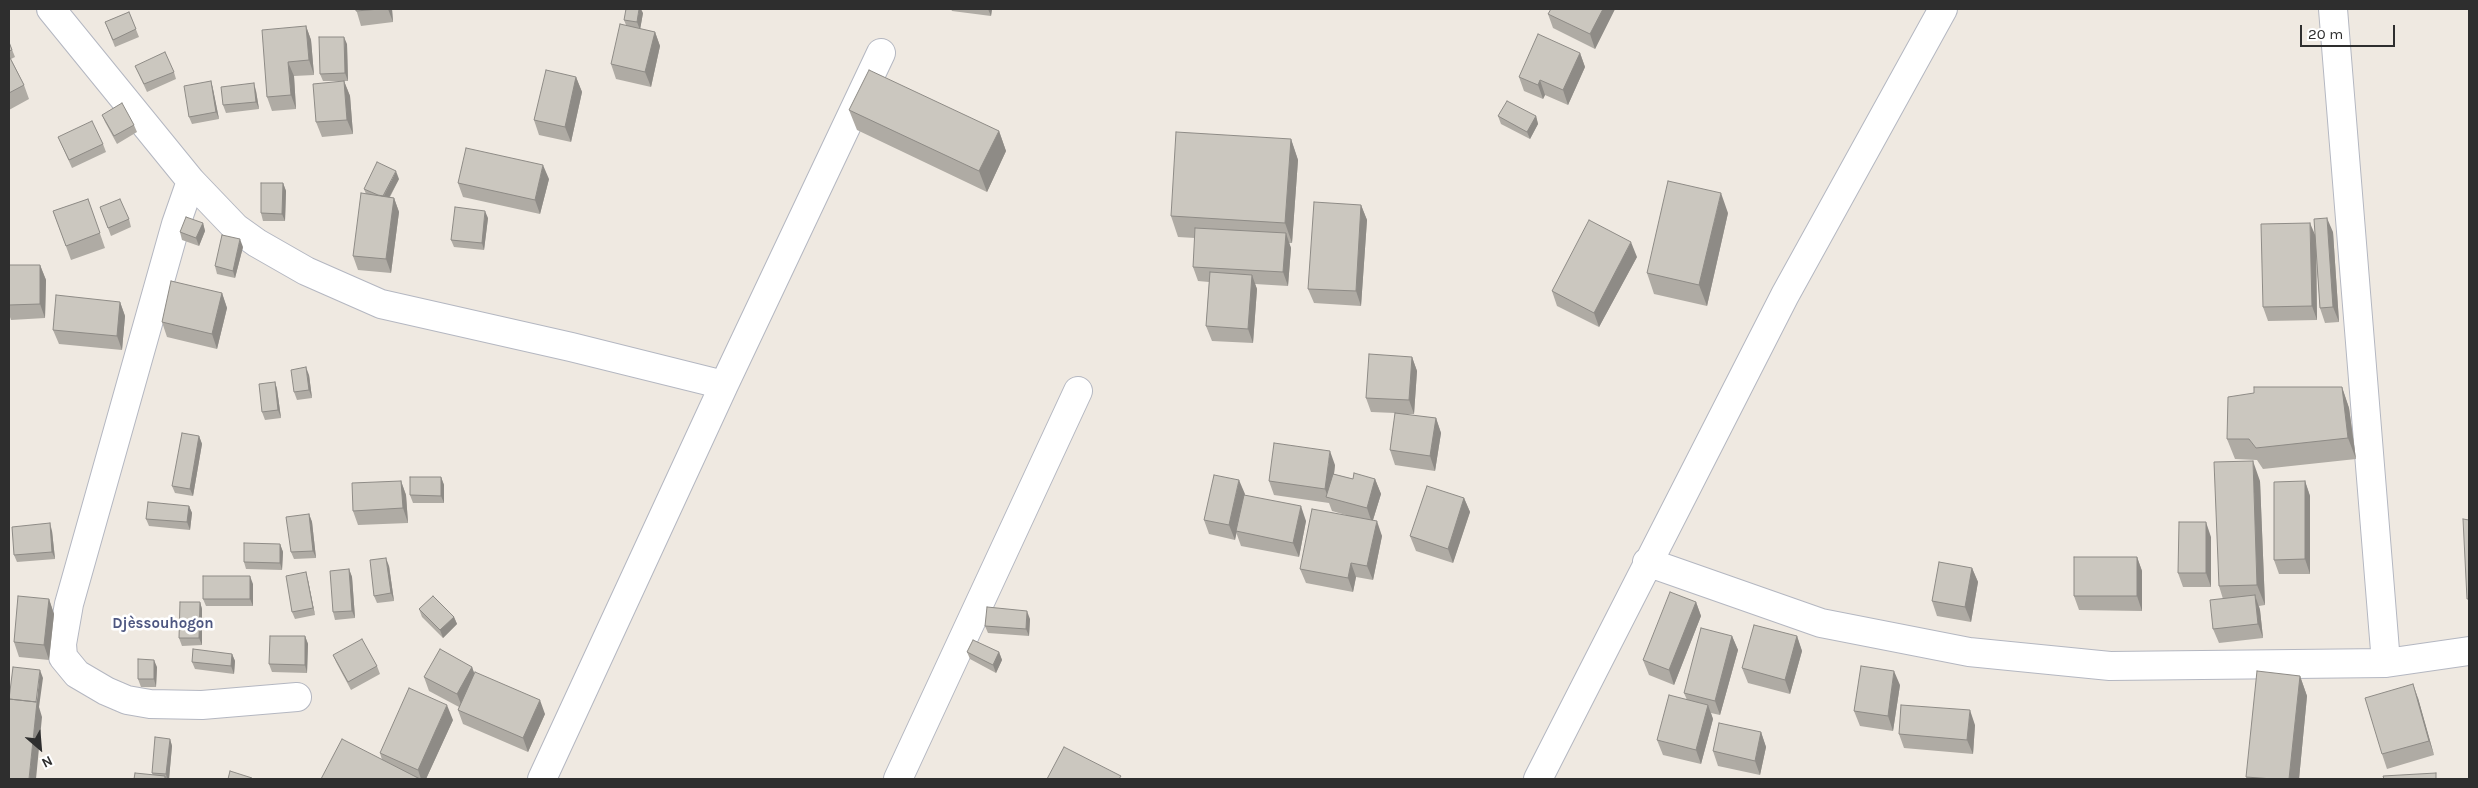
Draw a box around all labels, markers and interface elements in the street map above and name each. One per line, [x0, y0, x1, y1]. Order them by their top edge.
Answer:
scale bar [2303, 15, 2398, 47]
text: 20 m [2308, 25, 2343, 43]
district label: Djèssouhogon [112, 615, 214, 633]
north arrow [15, 723, 65, 773]
text: N [39, 752, 55, 772]

